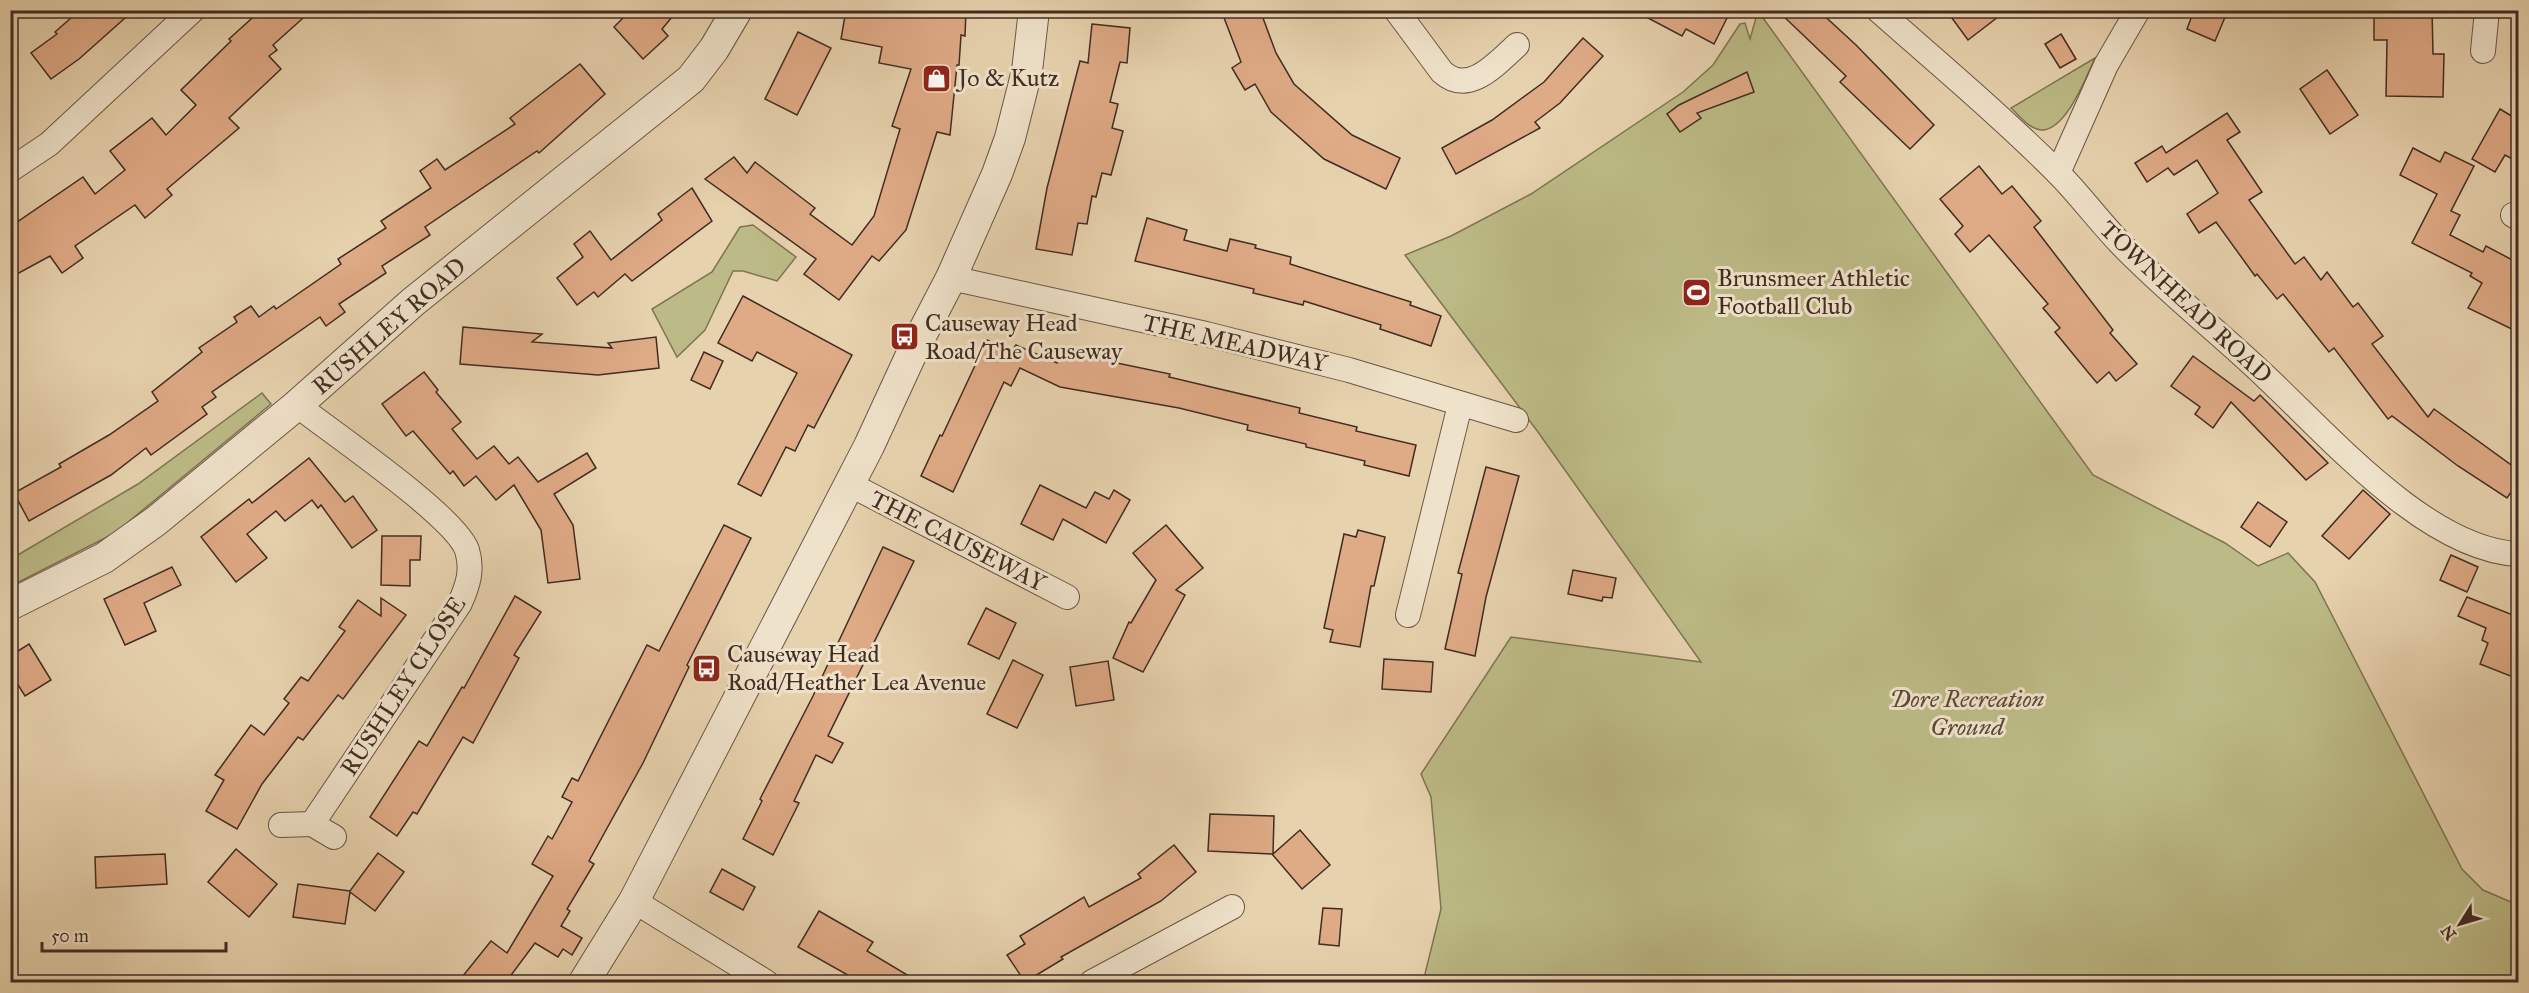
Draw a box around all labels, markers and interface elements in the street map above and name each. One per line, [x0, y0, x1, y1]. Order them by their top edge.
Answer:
shop icon: Jo & Kutz [921, 62, 953, 94]
place label: Jo & Kutz [955, 63, 1059, 93]
street label: TOWNHEAD ROAD [2093, 214, 2279, 390]
street label: RUSHLEY ROAD [306, 251, 472, 401]
place label: Brunsmeer Athletic Football Club [1717, 263, 1910, 321]
sports icon: Brunsmeer Athletic Football Club [1680, 276, 1712, 308]
street label: THE MEADWAY [1140, 307, 1331, 379]
place label: Causeway Head Road/The Causeway [925, 308, 1123, 366]
bus stop icon: Causeway Head Road/The Causeway [888, 321, 920, 353]
street label: THE CAUSEWAY [865, 484, 1052, 599]
street label: RUSHLEY CLOSE [334, 591, 472, 781]
place label: Causeway Head Road/Heather Lea Avenue [727, 639, 986, 697]
bus stop icon: Causeway Head Road/Heather Lea Avenue [690, 652, 722, 684]
park label: Dore Recreation Ground [1890, 684, 2045, 742]
north arrow [2430, 894, 2490, 954]
scale bar [42, 915, 226, 953]
text: N [2436, 921, 2460, 944]
text: 50 m [51, 925, 89, 947]

